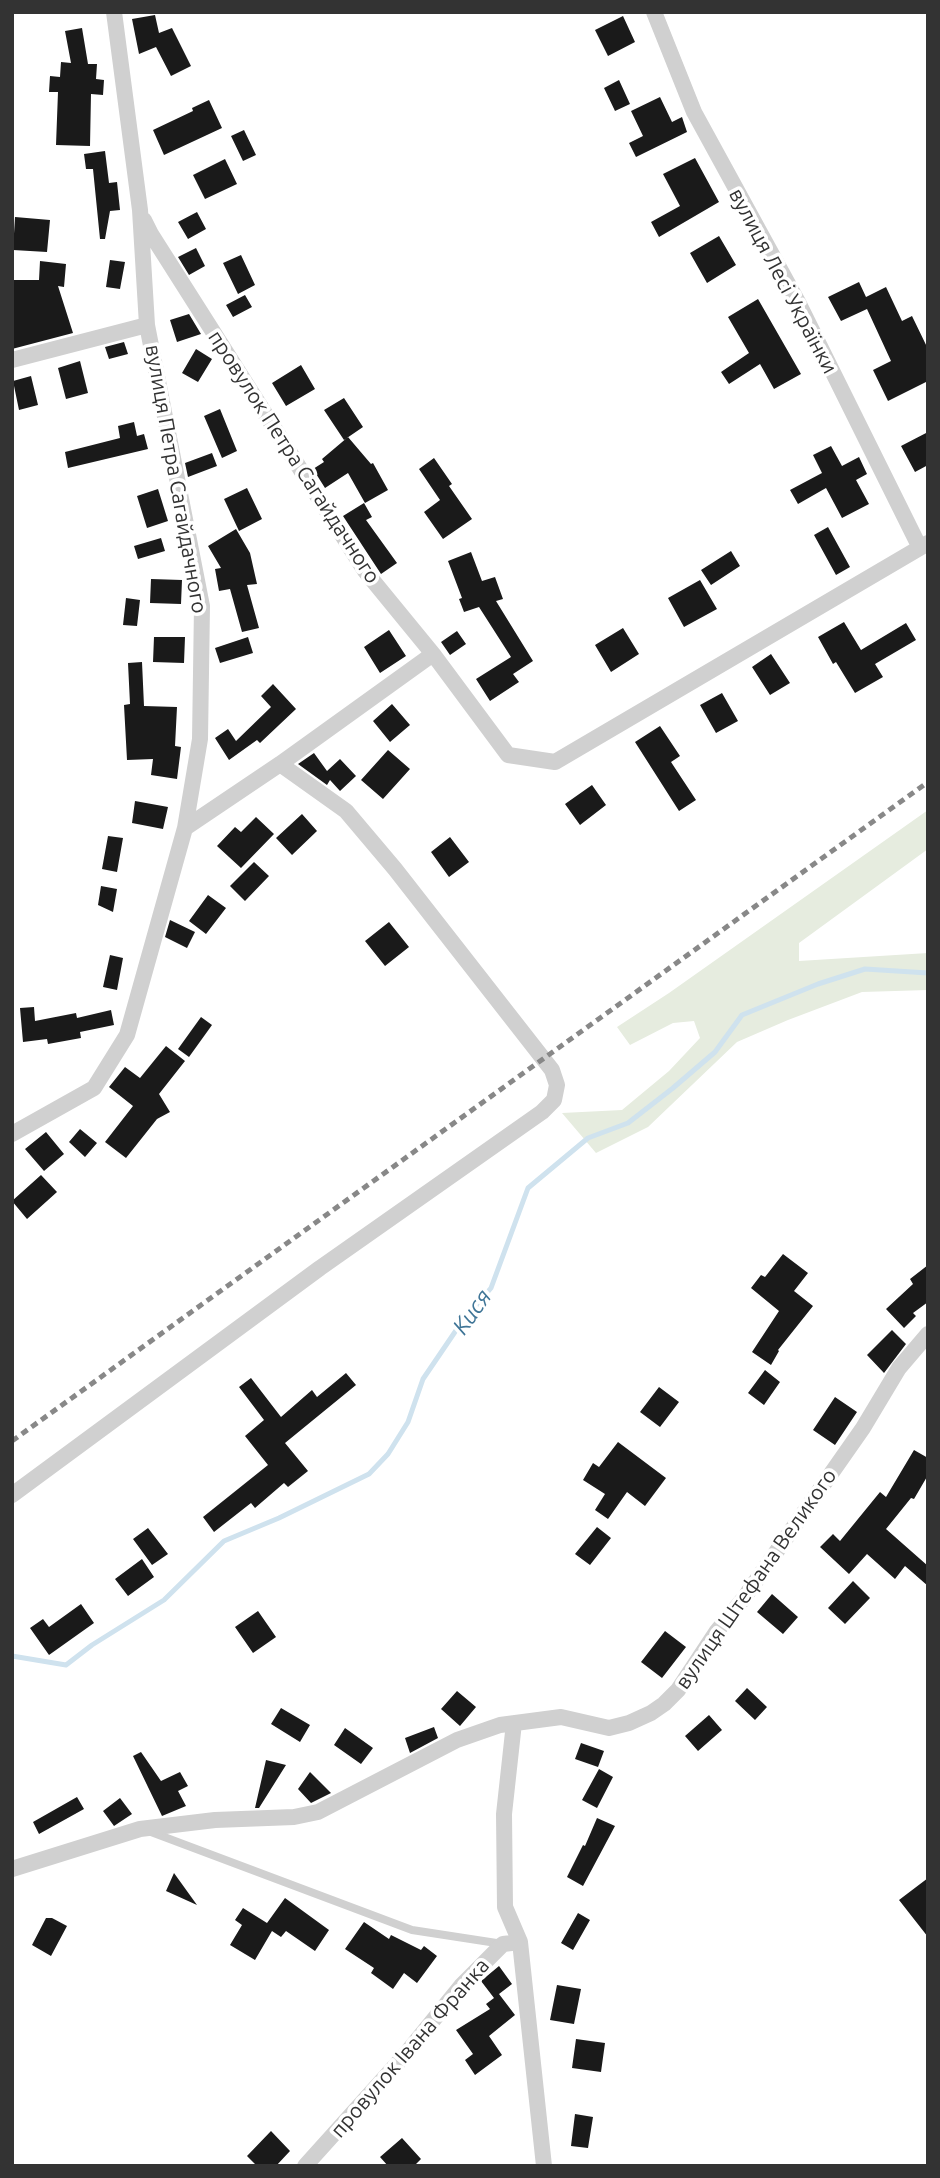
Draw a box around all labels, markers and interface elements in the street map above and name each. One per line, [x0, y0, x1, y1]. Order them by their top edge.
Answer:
street label: вулиця Лесі Українки [723, 184, 843, 378]
street label: провулок Петра Сагайдачного [203, 326, 385, 588]
street label: вулиця Петра Сагайдачного [140, 343, 212, 615]
water label: Кися [447, 1284, 497, 1340]
street label: вулиця Штефана Великого [670, 1464, 842, 1694]
street label: провулок Івана Франка [325, 1953, 495, 2143]

